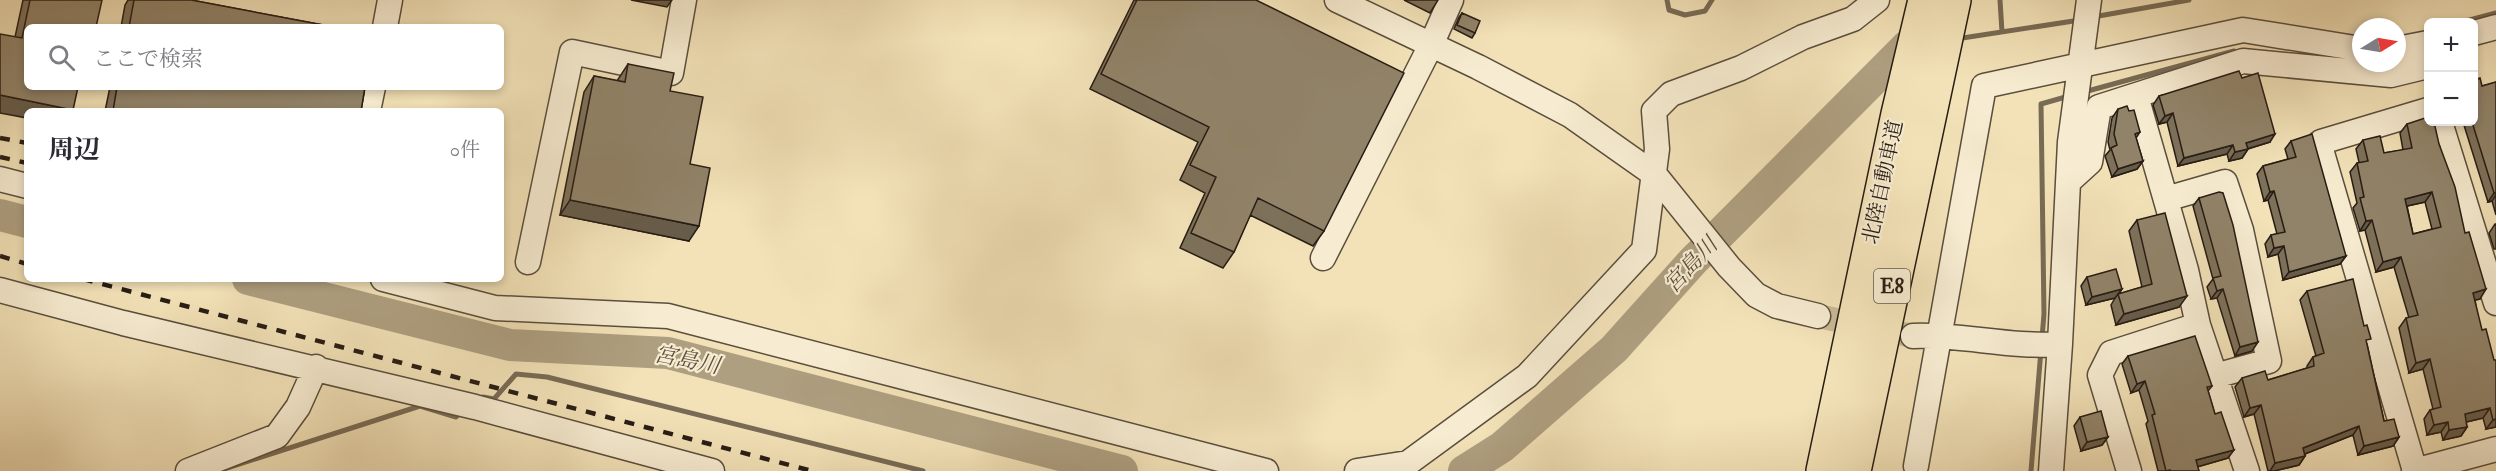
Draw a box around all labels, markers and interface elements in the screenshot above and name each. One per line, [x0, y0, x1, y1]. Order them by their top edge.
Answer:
north arrow [2352, 18, 2406, 72]
map controls [2424, 18, 2478, 126]
button: + [2424, 18, 2478, 72]
search box [24, 24, 504, 90]
icon: search [45, 41, 78, 74]
text: ここで検索 [93, 45, 203, 73]
button: − [2424, 72, 2478, 126]
street label: 北陸自動車道 [1857, 118, 1909, 246]
text: 周辺 [48, 134, 100, 166]
text: 0件 [450, 137, 480, 162]
water label: 宮島川 [1658, 230, 1725, 299]
road number: E8 [1874, 269, 1910, 303]
water label: 宮島川 [652, 340, 724, 380]

